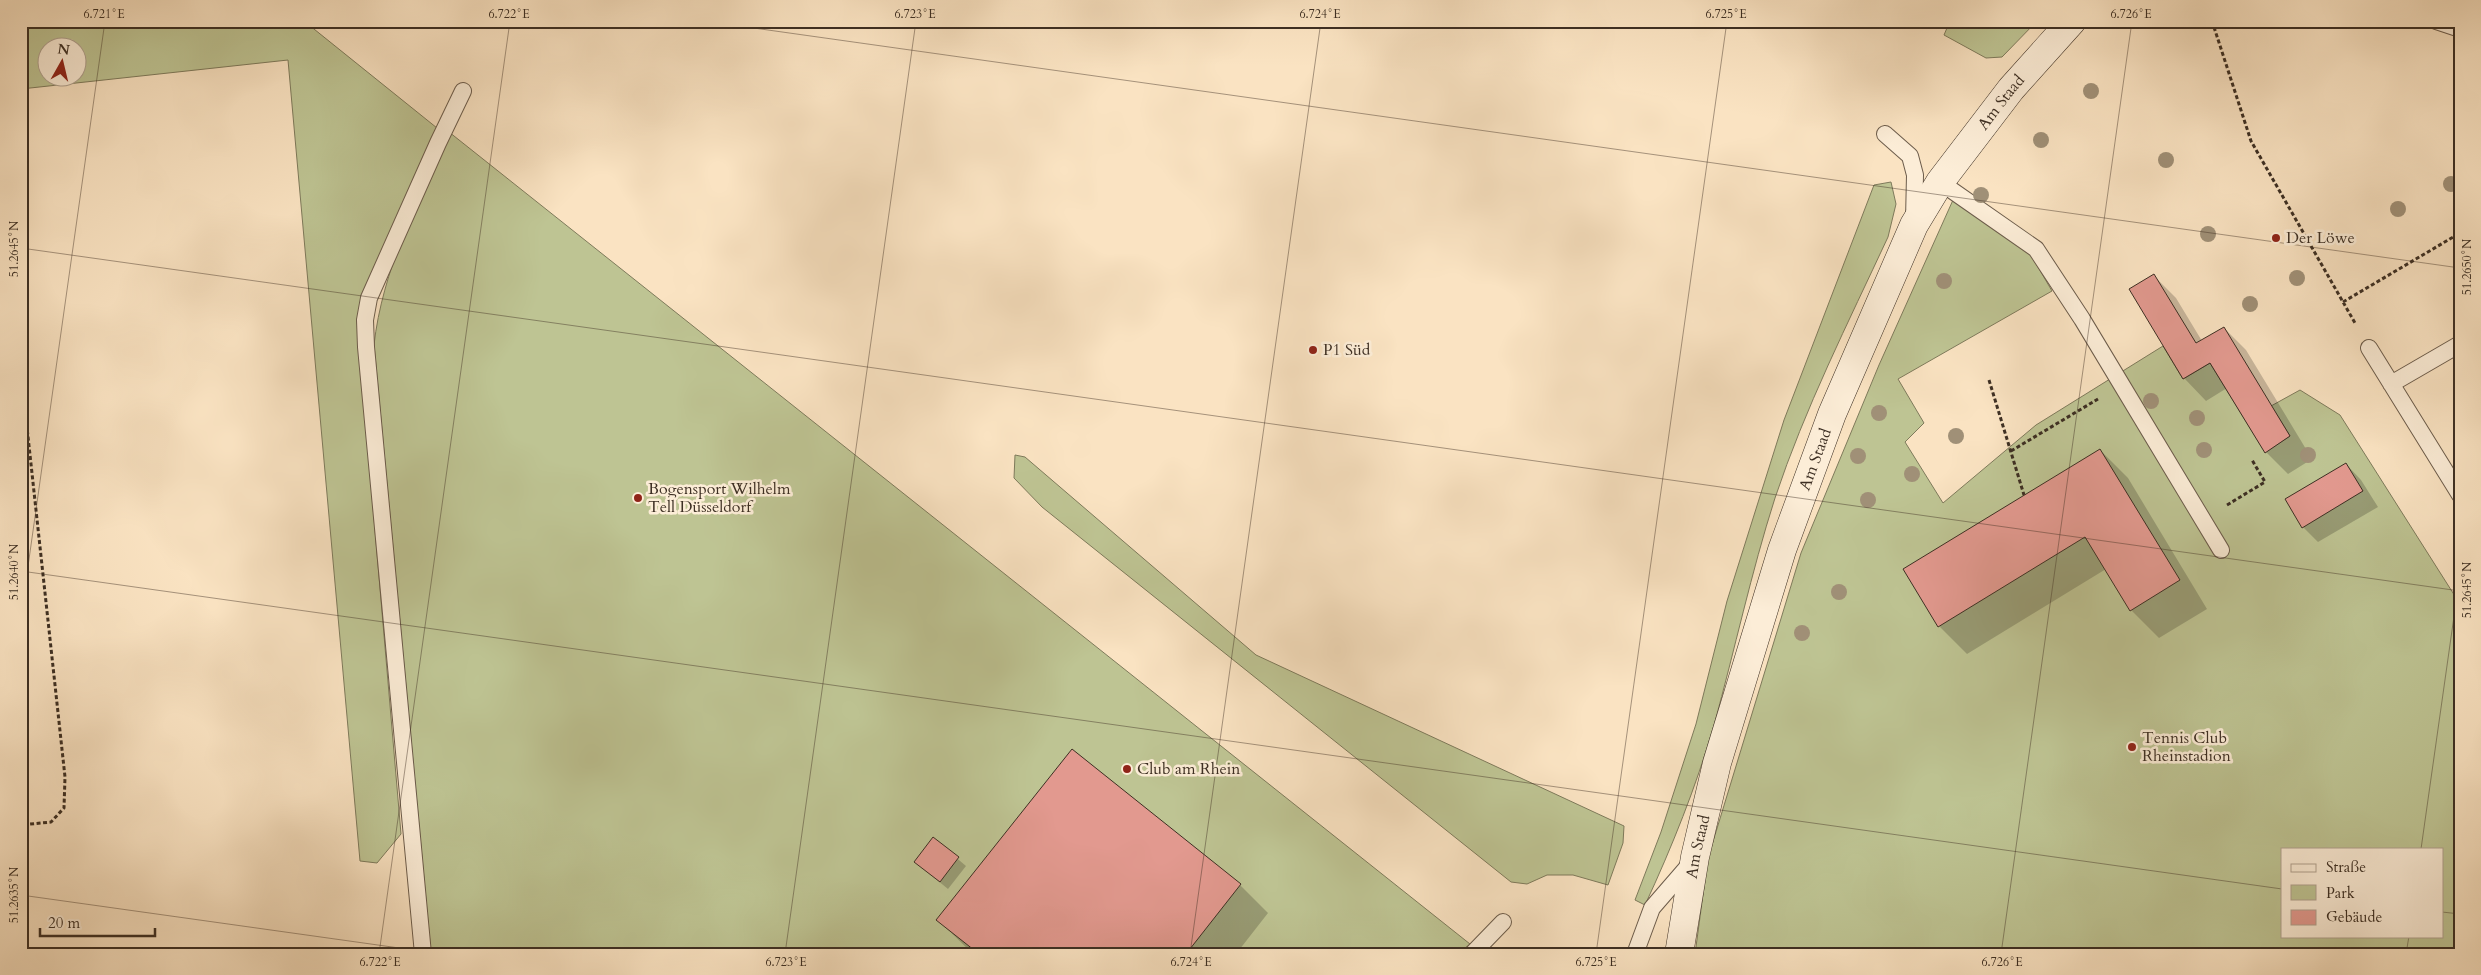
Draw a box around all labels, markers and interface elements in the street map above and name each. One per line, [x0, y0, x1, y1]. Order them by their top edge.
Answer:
text: 6.721°E [83, 6, 125, 22]
text: 6.722°E [488, 6, 530, 22]
text: 6.723°E [894, 6, 936, 22]
text: 6.724°E [1299, 6, 1341, 22]
text: 6.725°E [1705, 6, 1747, 22]
text: 6.726°E [2110, 6, 2152, 22]
north arrow [38, 38, 88, 88]
text: N [56, 39, 71, 60]
street label: Am Staad [1972, 70, 2030, 135]
text: 51.2645°N [6, 220, 22, 277]
place label: Der Löwe [2286, 227, 2355, 249]
marker: Der Löwe [2270, 232, 2282, 244]
text: 51.2650°N [2459, 238, 2475, 295]
place label: P1 Süd [1323, 339, 1371, 361]
marker: P1 Süd [1307, 344, 1319, 356]
street label: Am Staad [1794, 425, 1837, 494]
place label: Bogensport Wilhelm Tell Düsseldorf [648, 478, 791, 518]
marker: Bogensport Wilhelm Tell Düsseldorf [632, 492, 644, 504]
text: 51.2640°N [6, 543, 22, 600]
text: 51.2645°N [2459, 561, 2475, 618]
place label: Tennis Club Rheinstadion [2142, 727, 2231, 767]
marker: Tennis Club Rheinstadion [2126, 741, 2138, 753]
place label: Club am Rhein [1137, 758, 1240, 780]
marker: Club am Rhein [1121, 763, 1133, 775]
street label: Am Staad [1681, 812, 1716, 880]
legend [2281, 848, 2444, 938]
text: Straße [2326, 857, 2366, 877]
text: 51.2635°N [6, 866, 22, 923]
text: Park [2326, 883, 2355, 903]
scale bar [40, 905, 155, 937]
text: Gebäude [2326, 907, 2383, 927]
text: 20 m [48, 913, 80, 933]
text: 6.722°E [359, 954, 401, 970]
text: 6.723°E [765, 954, 807, 970]
text: 6.724°E [1170, 954, 1212, 970]
text: 6.725°E [1575, 954, 1617, 970]
text: 6.726°E [1981, 954, 2023, 970]

